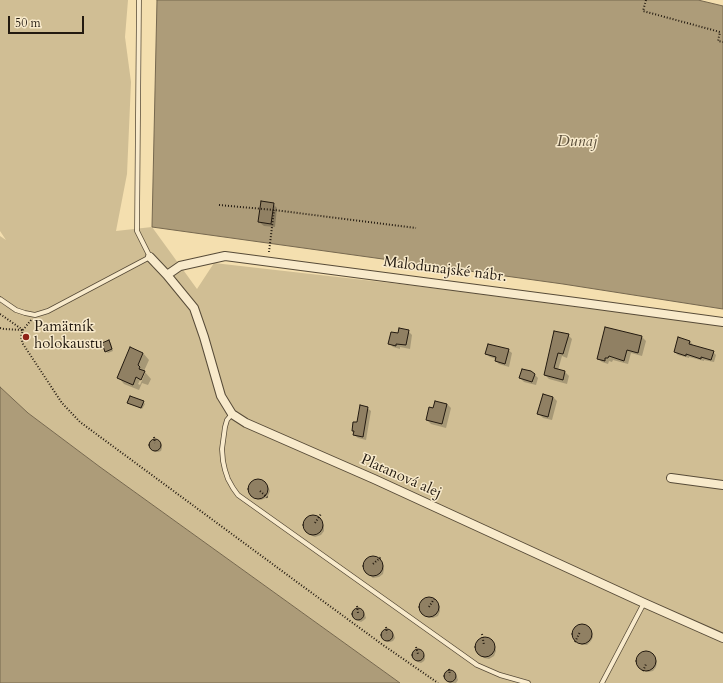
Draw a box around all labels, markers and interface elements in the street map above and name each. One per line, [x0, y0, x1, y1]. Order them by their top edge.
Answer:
scale bar [10, 8, 86, 34]
text: 50 m [15, 15, 41, 31]
water label: Dunaj [557, 132, 597, 152]
street label: Malodunajské nábr. [382, 253, 508, 287]
place label: Pamätník holokaustu [34, 319, 103, 354]
marker: Pamätník holokaustu [21, 332, 31, 342]
street label: Platanová alej [358, 451, 444, 503]

